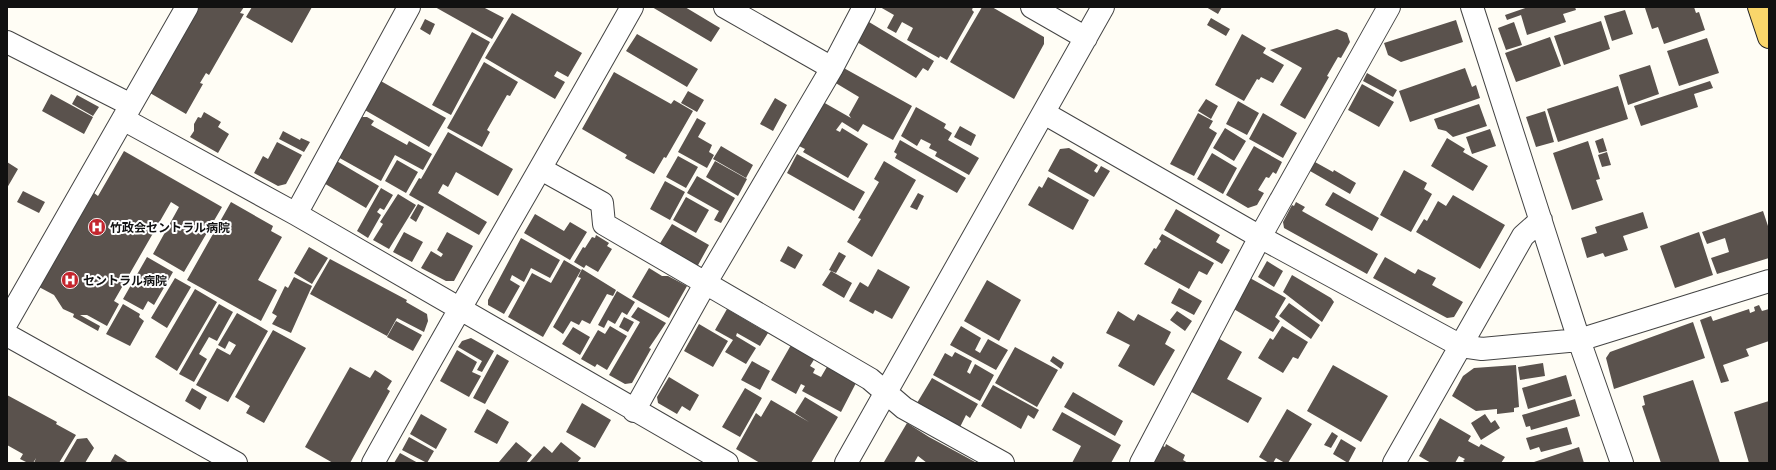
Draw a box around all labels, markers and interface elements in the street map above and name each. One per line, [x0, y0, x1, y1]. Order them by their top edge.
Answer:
hospital icon: 竹政会セントラル病院 [87, 217, 107, 237]
place label: 竹政会セントラル病院 [110, 220, 230, 235]
hospital icon: セントラル病院 [60, 270, 80, 290]
place label: セントラル病院 [83, 273, 167, 288]

